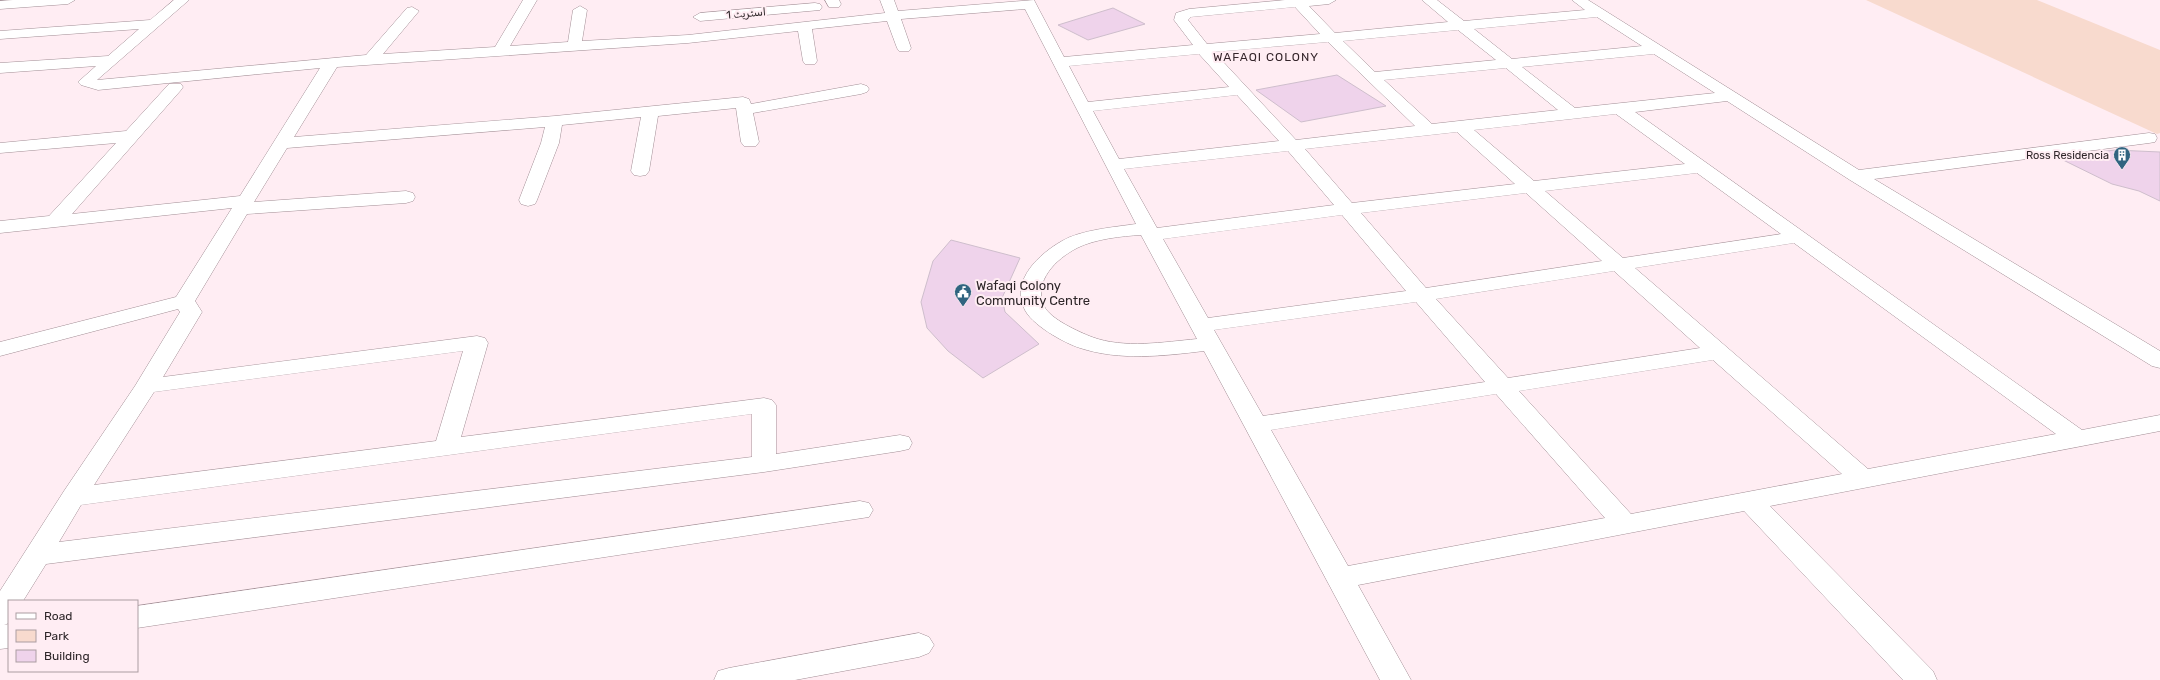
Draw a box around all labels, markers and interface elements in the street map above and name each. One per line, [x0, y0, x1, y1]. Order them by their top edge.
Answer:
street label: اسٹریٹ 1 [726, 5, 767, 22]
district label: WAFAQI COLONY [1213, 50, 1319, 64]
building icon: Ross Residencia [2112, 145, 2132, 170]
place label: Ross Residencia [2026, 149, 2109, 162]
place label: Wafaqi Colony Community Centre [976, 278, 1090, 308]
public building icon: Wafaqi Colony Community Centre [953, 282, 973, 307]
legend [8, 600, 138, 672]
text: Road [44, 609, 72, 623]
text: Park [44, 629, 70, 643]
text: Building [44, 649, 90, 663]

